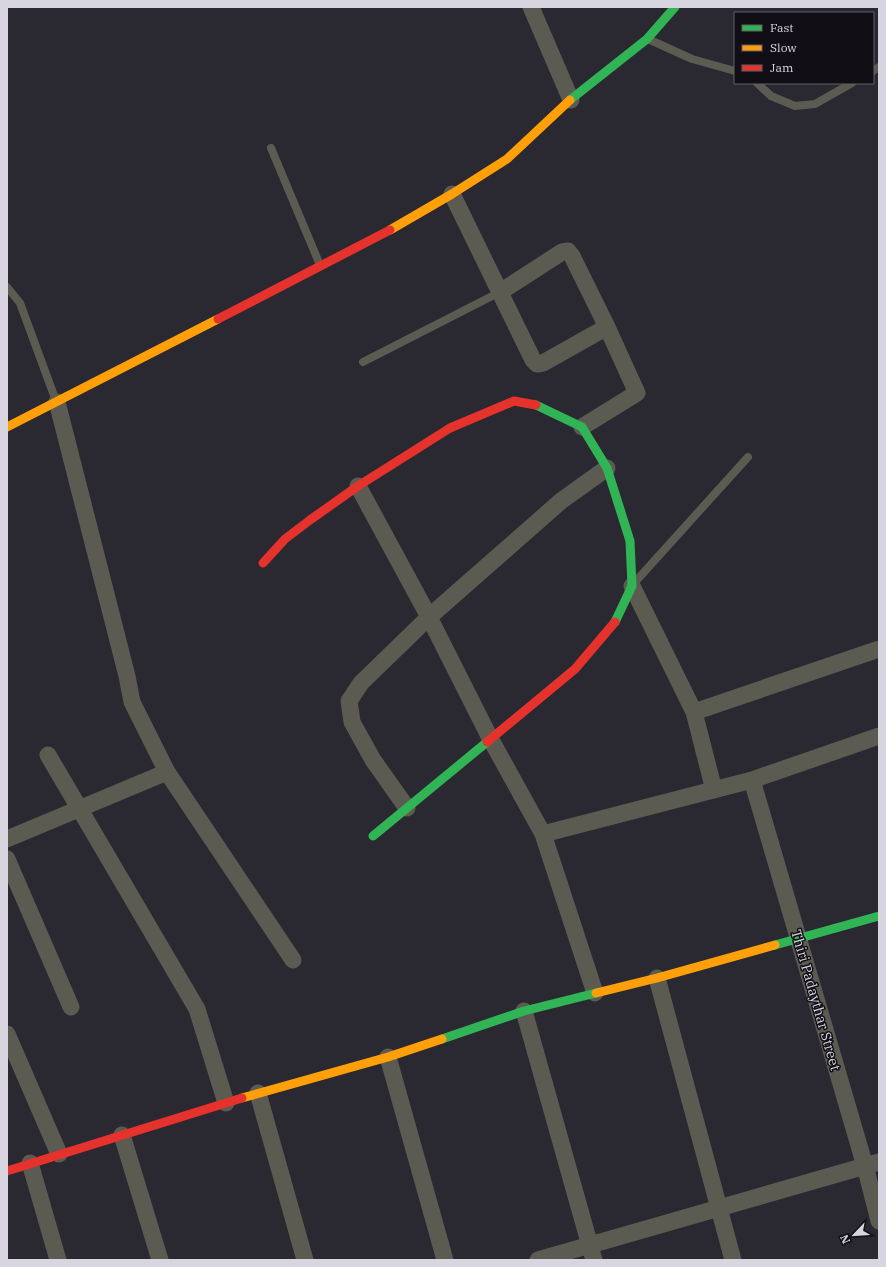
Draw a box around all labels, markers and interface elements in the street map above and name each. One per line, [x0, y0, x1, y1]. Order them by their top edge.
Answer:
legend [734, 12, 874, 84]
text: Fast [770, 20, 794, 35]
text: Slow [770, 40, 797, 55]
text: Jam [770, 60, 794, 75]
street label: Thiri Padaythar Street [787, 927, 845, 1073]
north arrow [834, 1215, 874, 1255]
text: N [837, 1232, 853, 1246]

